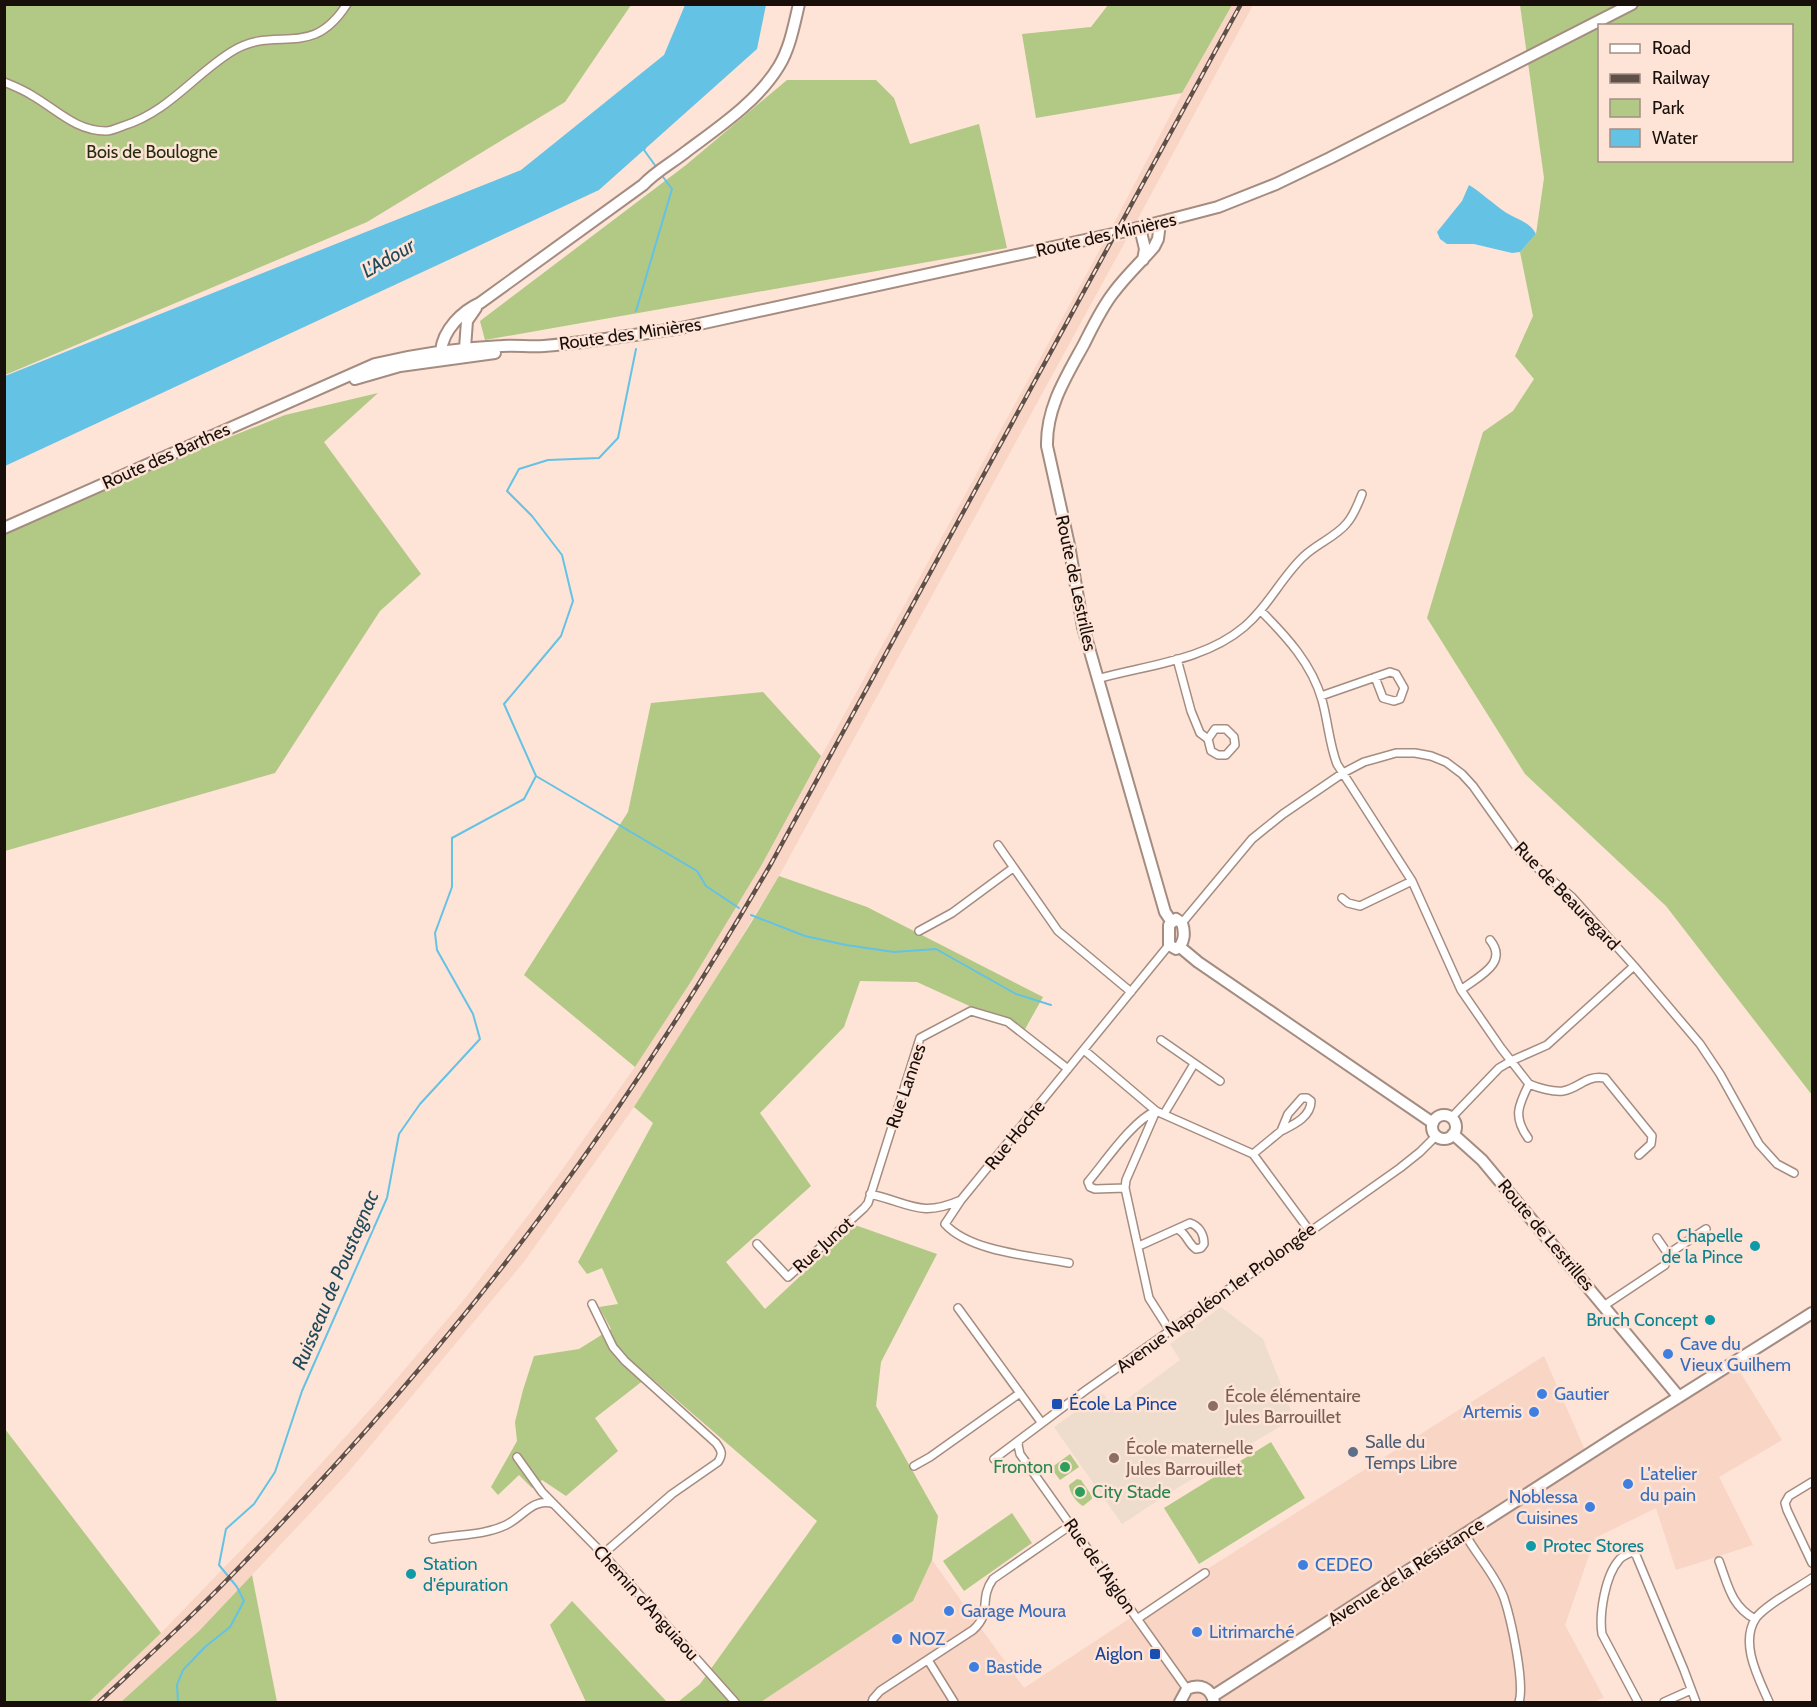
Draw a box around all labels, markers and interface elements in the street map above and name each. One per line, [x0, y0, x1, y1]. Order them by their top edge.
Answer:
legend [1598, 24, 1793, 162]
text: Road [1652, 37, 1691, 59]
text: Railway [1652, 67, 1710, 89]
text: Park [1652, 97, 1685, 119]
text: Water [1652, 127, 1698, 149]
park label: Bois de Boulogne [86, 141, 218, 163]
street label: Route des Minières [1034, 208, 1178, 262]
water label: L'Adour [357, 233, 420, 283]
street label: Route des Minières [558, 313, 702, 355]
street label: Route des Barthes [99, 418, 233, 494]
street label: Route de Lestrilles [1051, 513, 1101, 653]
street label: Rue de Beauregard [1510, 837, 1624, 955]
street label: Rue Lannes [881, 1041, 931, 1131]
street label: Rue Hoche [980, 1096, 1050, 1174]
street label: Route de Lestrilles [1493, 1175, 1599, 1295]
water label: Ruisseau de Poustagnac [286, 1186, 384, 1373]
street label: Rue Junot [788, 1212, 858, 1278]
street label: Avenue Napoléon 1er Prolongée [1112, 1218, 1320, 1378]
place label: Chapelle de la Pince [1661, 1225, 1743, 1268]
marker: Chapelle de la Pince [1748, 1239, 1762, 1253]
place label: Bruch Concept [1586, 1309, 1698, 1331]
marker: Bruch Concept [1703, 1313, 1717, 1327]
place label: Cave du Vieux Guilhem [1680, 1333, 1791, 1376]
marker: Cave du Vieux Guilhem [1661, 1347, 1675, 1361]
place label: Gautier [1554, 1383, 1609, 1405]
place label: École élémentaire Jules Barrouillet [1224, 1385, 1361, 1428]
marker: Gautier [1535, 1387, 1549, 1401]
place label: École La Pince [1069, 1393, 1177, 1415]
marker: École La Pince [1050, 1397, 1064, 1411]
marker: École élémentaire Jules Barrouillet [1206, 1399, 1220, 1413]
place label: Artemis [1463, 1401, 1522, 1423]
marker: Artemis [1527, 1405, 1541, 1419]
place label: Salle du Temps Libre [1365, 1431, 1457, 1474]
place label: École maternelle Jules Barrouillet [1125, 1437, 1253, 1480]
marker: Salle du Temps Libre [1346, 1445, 1360, 1459]
marker: École maternelle Jules Barrouillet [1107, 1451, 1121, 1465]
place label: Fronton [993, 1456, 1053, 1478]
marker: Fronton [1058, 1460, 1072, 1474]
place label: L'atelier du pain [1640, 1463, 1697, 1506]
marker: L'atelier du pain [1621, 1477, 1635, 1491]
place label: City Stade [1092, 1481, 1171, 1503]
marker: City Stade [1073, 1485, 1087, 1499]
place label: Noblessa Cuisines [1509, 1486, 1578, 1529]
marker: Noblessa Cuisines [1583, 1500, 1597, 1514]
street label: Avenue de la Résistance [1324, 1513, 1488, 1631]
street label: Rue de l'Aiglon [1059, 1514, 1141, 1618]
place label: Protec Stores [1543, 1535, 1644, 1557]
marker: Protec Stores [1524, 1539, 1538, 1553]
street label: Chemin d'Anguiaou [589, 1541, 703, 1665]
place label: Station d'épuration [423, 1553, 508, 1596]
place label: CEDEO [1315, 1554, 1373, 1576]
marker: CEDEO [1296, 1558, 1310, 1572]
marker: Station d'épuration [404, 1567, 418, 1581]
place label: Garage Moura [961, 1600, 1066, 1622]
marker: Garage Moura [942, 1604, 956, 1618]
place label: Litrimarché [1209, 1621, 1294, 1643]
marker: Litrimarché [1190, 1625, 1204, 1639]
place label: NOZ [909, 1628, 945, 1650]
marker: NOZ [890, 1632, 904, 1646]
place label: Aiglon [1095, 1643, 1143, 1665]
marker: Aiglon [1148, 1647, 1162, 1661]
place label: Bastide [986, 1656, 1042, 1678]
marker: Bastide [967, 1660, 981, 1674]

